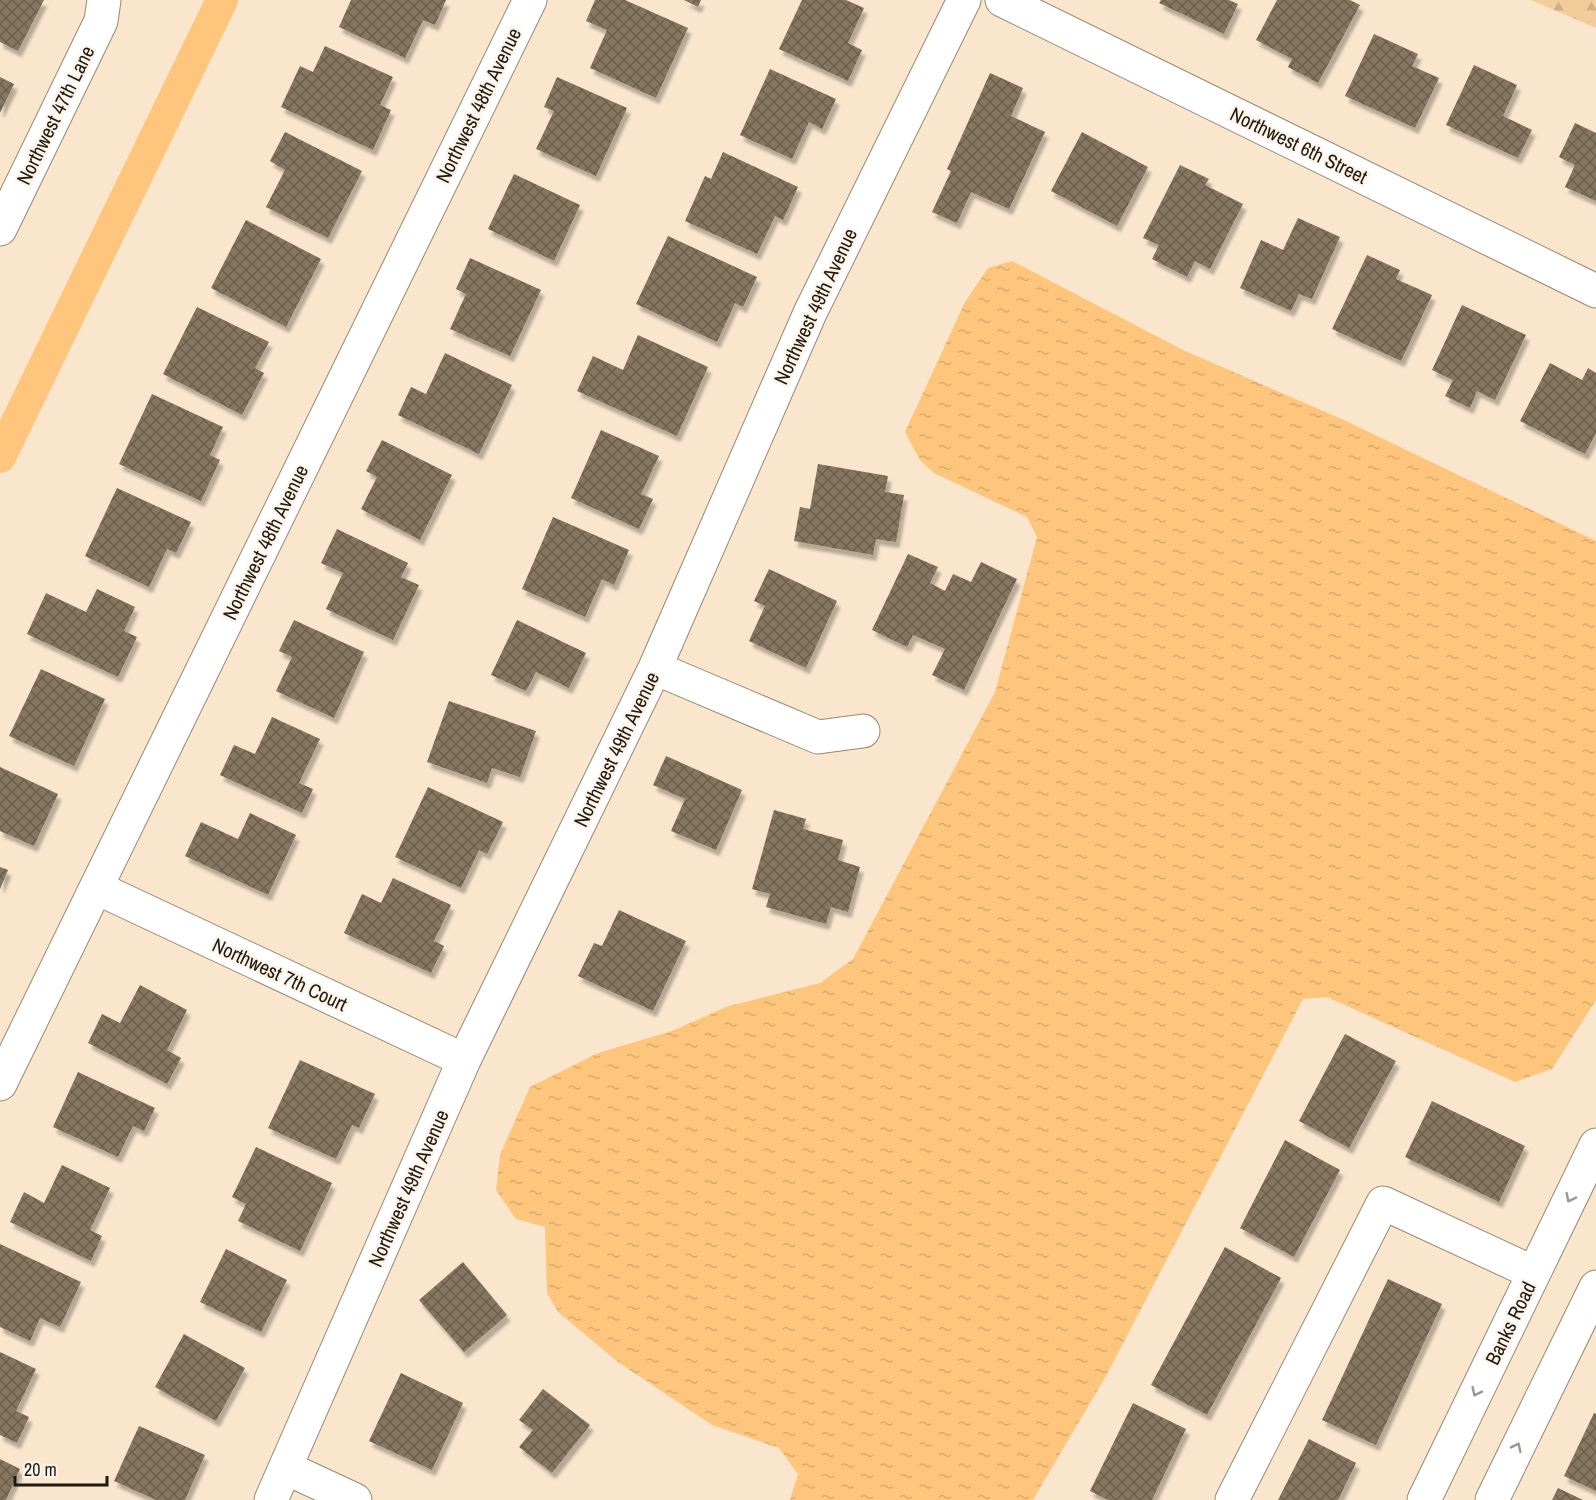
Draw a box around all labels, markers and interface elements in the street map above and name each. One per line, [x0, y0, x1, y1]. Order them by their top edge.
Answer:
street label: Northwest 48th Avenue [429, 23, 527, 187]
street label: Northwest 47th Lane [10, 41, 100, 189]
street label: Northwest 6th Street [1226, 100, 1372, 190]
street label: Northwest 49th Avenue [767, 224, 863, 388]
street label: Northwest 48th Avenue [216, 460, 314, 624]
street label: Northwest 49th Avenue [567, 667, 665, 831]
street label: Northwest 7th Court [208, 931, 352, 1017]
street label: Northwest 49th Avenue [361, 1105, 455, 1271]
one-way arrow [1566, 1191, 1578, 1202]
street label: Banks Road [1478, 1277, 1542, 1369]
one-way arrow [1472, 1386, 1484, 1397]
one-way arrow [1510, 1443, 1522, 1454]
scale bar [15, 1449, 106, 1487]
text: 20 m [24, 1457, 57, 1482]

